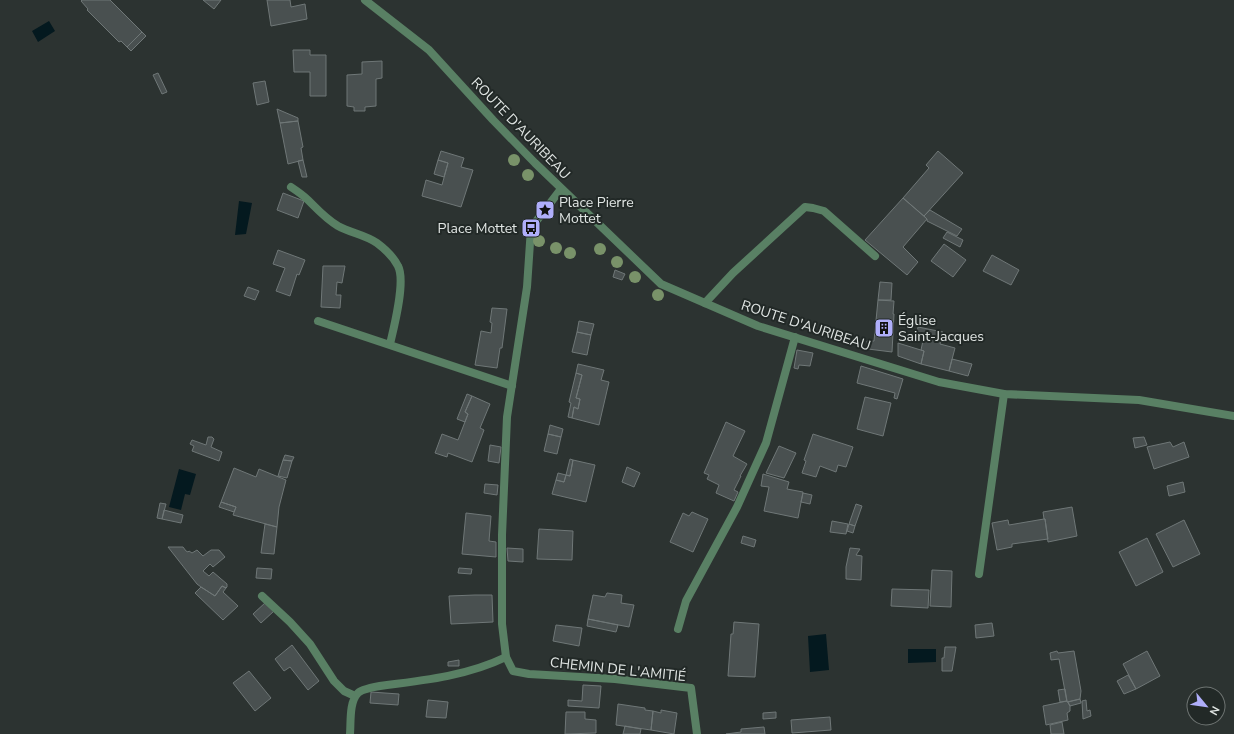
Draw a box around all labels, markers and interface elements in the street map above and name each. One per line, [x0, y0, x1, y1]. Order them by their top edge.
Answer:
street label: ROUTE D'AURIBEAU [467, 73, 574, 183]
place label: Place Pierre Mottet [559, 193, 634, 228]
place icon: Place Pierre Mottet [534, 199, 556, 221]
bus stop icon: Place Mottet [520, 217, 542, 239]
place label: Place Mottet [438, 219, 517, 238]
street label: ROUTE D'AURIBEAU [739, 296, 873, 355]
place label: Église Saint-Jacques [898, 311, 984, 346]
building icon: Église Saint-Jacques [873, 317, 895, 339]
street label: CHEMIN DE L'AMITIÉ [549, 653, 687, 686]
north arrow [1186, 686, 1226, 726]
text: N [1206, 703, 1223, 718]

